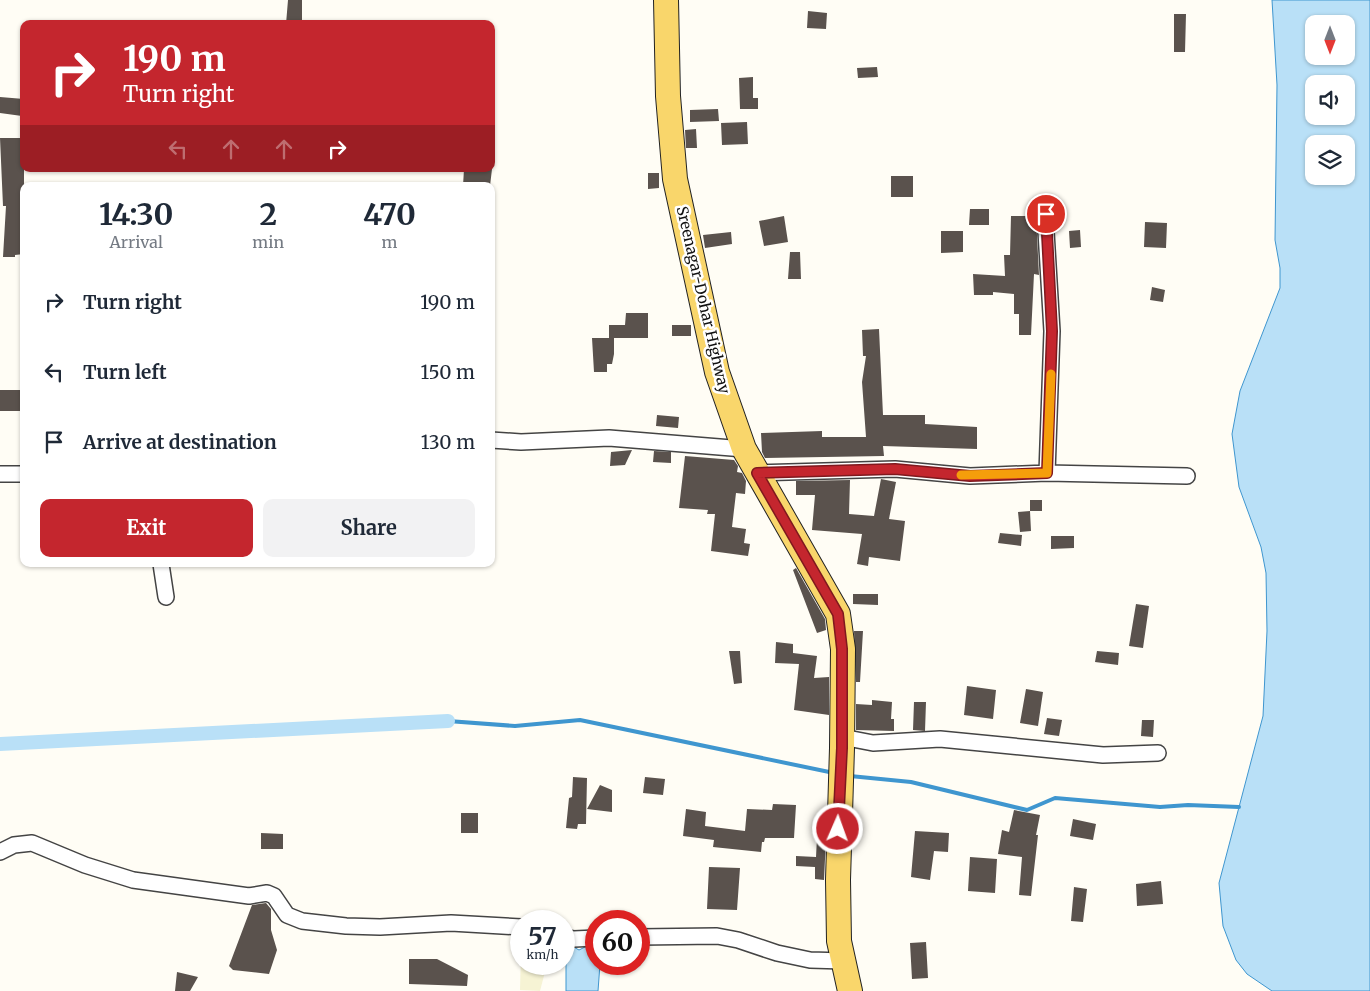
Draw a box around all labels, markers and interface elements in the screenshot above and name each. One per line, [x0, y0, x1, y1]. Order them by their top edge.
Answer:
north arrow [1305, 15, 1355, 65]
map controls [1305, 15, 1355, 185]
text: 190 m [123, 37, 226, 81]
icon: right [40, 40, 105, 105]
button: sound [1305, 75, 1355, 125]
text: Turn right [123, 80, 234, 108]
icon: left [164, 135, 192, 163]
icon: ahead [217, 135, 245, 163]
icon: ahead [270, 135, 298, 163]
icon: right [323, 135, 351, 163]
button: layers [1305, 135, 1355, 185]
pin [1025, 193, 1067, 235]
text: 14:30 [99, 195, 173, 233]
text: 2 [259, 195, 277, 233]
text: 470 [363, 195, 416, 233]
icon: arrive [1032, 200, 1060, 228]
street label: Sreenagar-Dohar Highway [673, 204, 734, 396]
text: Arrival [109, 232, 163, 252]
text: min [252, 232, 284, 252]
text: m [382, 232, 397, 252]
icon: right [40, 288, 68, 316]
text: Turn right [83, 290, 182, 314]
text: 190 m [420, 290, 475, 314]
icon: left [40, 358, 68, 386]
text: Turn left [83, 360, 167, 384]
text: 150 m [421, 360, 475, 384]
icon: arrive [40, 428, 68, 456]
text: Arrive at destination [83, 430, 277, 454]
text: 130 m [421, 430, 475, 454]
button: Exit [40, 499, 253, 557]
button: Share [263, 499, 475, 557]
position arrow [811, 802, 863, 854]
speed limit sign: 60 [585, 910, 650, 975]
text: 57 [528, 920, 557, 952]
text: km/h [527, 947, 558, 962]

